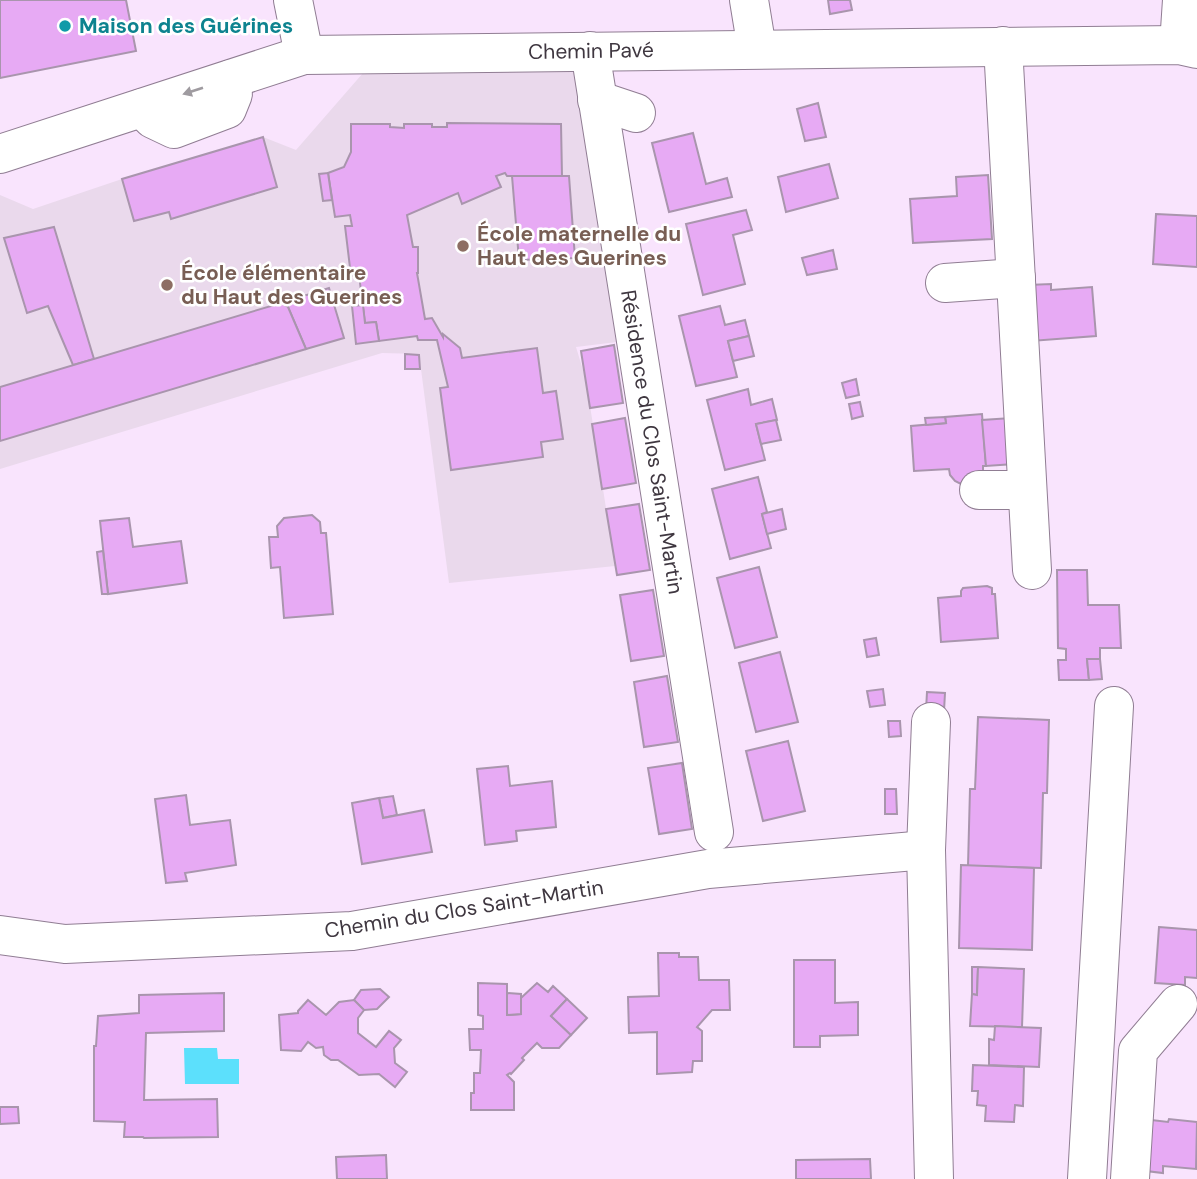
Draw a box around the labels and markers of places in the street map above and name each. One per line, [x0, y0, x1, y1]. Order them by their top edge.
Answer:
place label: Maison des Guérines [79, 12, 293, 40]
marker: Maison des Guérines [57, 18, 73, 34]
place label: École maternelle du Haut des Guerines [477, 220, 681, 272]
marker: École maternelle du Haut des Guerines [455, 238, 471, 254]
place label: École élémentaire du Haut des Guerines [181, 259, 402, 311]
marker: École élémentaire du Haut des Guerines [159, 277, 175, 293]

